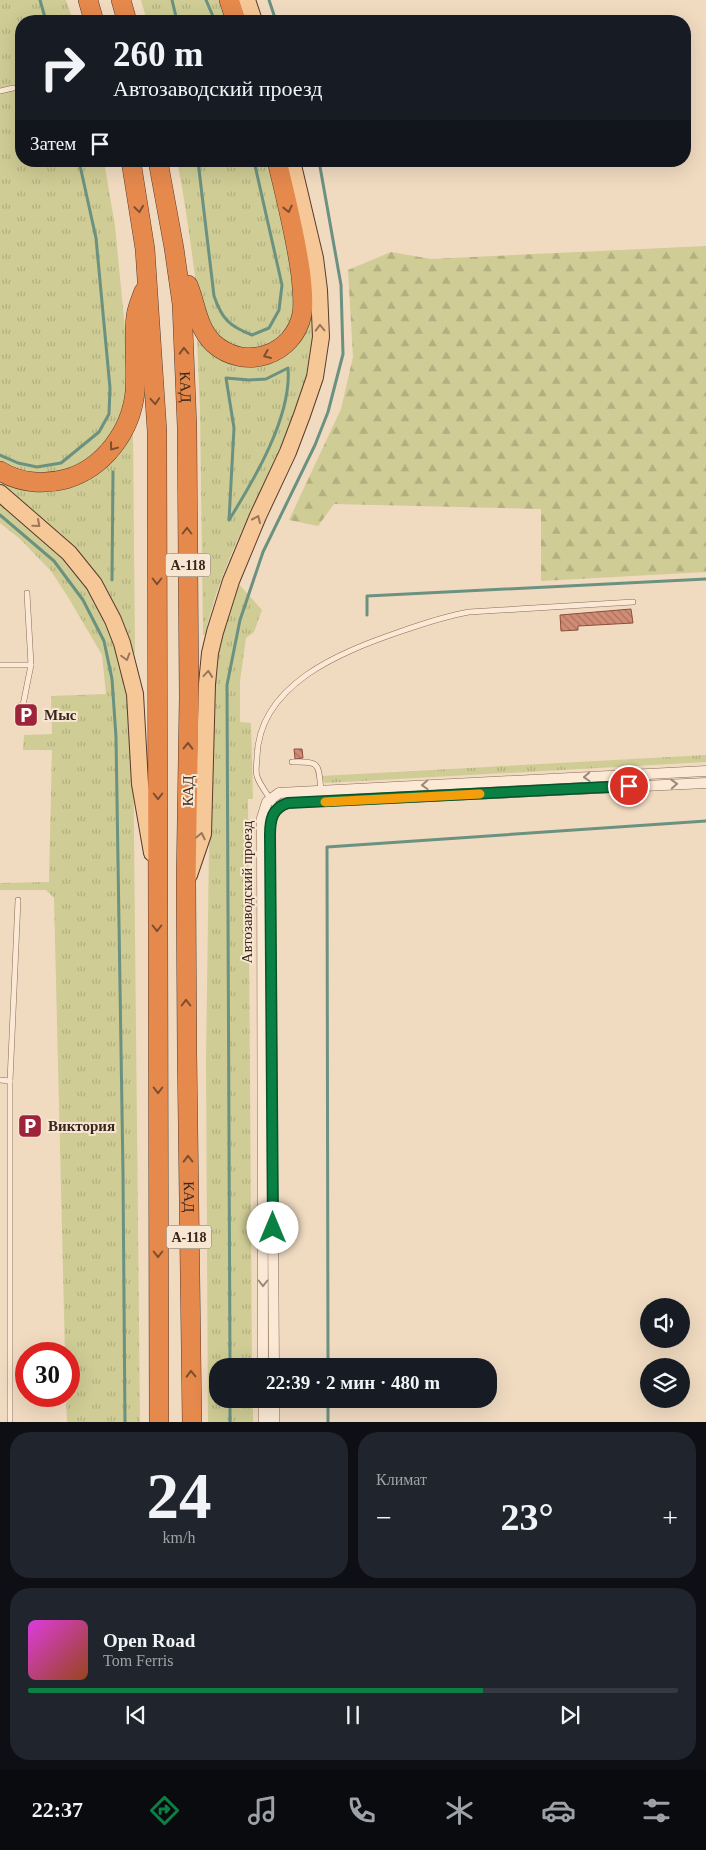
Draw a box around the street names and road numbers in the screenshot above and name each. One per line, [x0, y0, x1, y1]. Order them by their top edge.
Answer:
street label: КАД [177, 371, 194, 403]
road number: А-118 [166, 554, 210, 576]
street label: КАД [180, 775, 196, 807]
street label: Автозаводский проезд [239, 820, 255, 963]
street label: КАД [181, 1181, 197, 1212]
road number: А-118 [166, 1226, 212, 1248]

